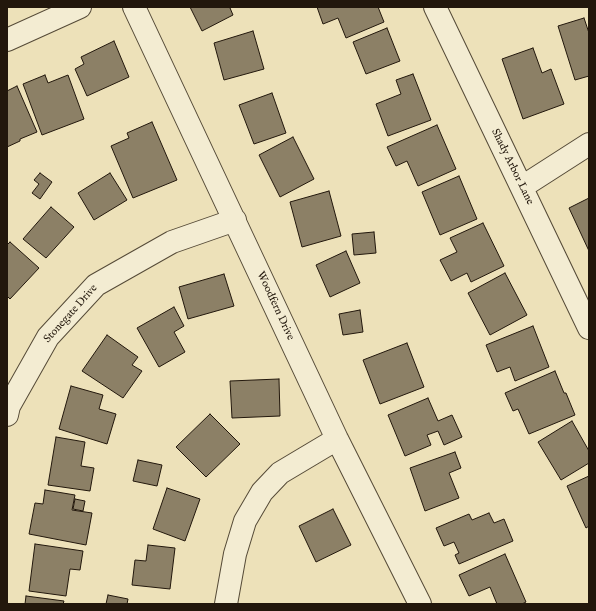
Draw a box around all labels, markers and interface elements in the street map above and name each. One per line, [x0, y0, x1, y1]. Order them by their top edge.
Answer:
street label: Shady Arbor Lane [488, 127, 536, 207]
street label: Woodfern Drive [253, 269, 297, 343]
street label: Stonegate Drive [41, 282, 101, 346]

